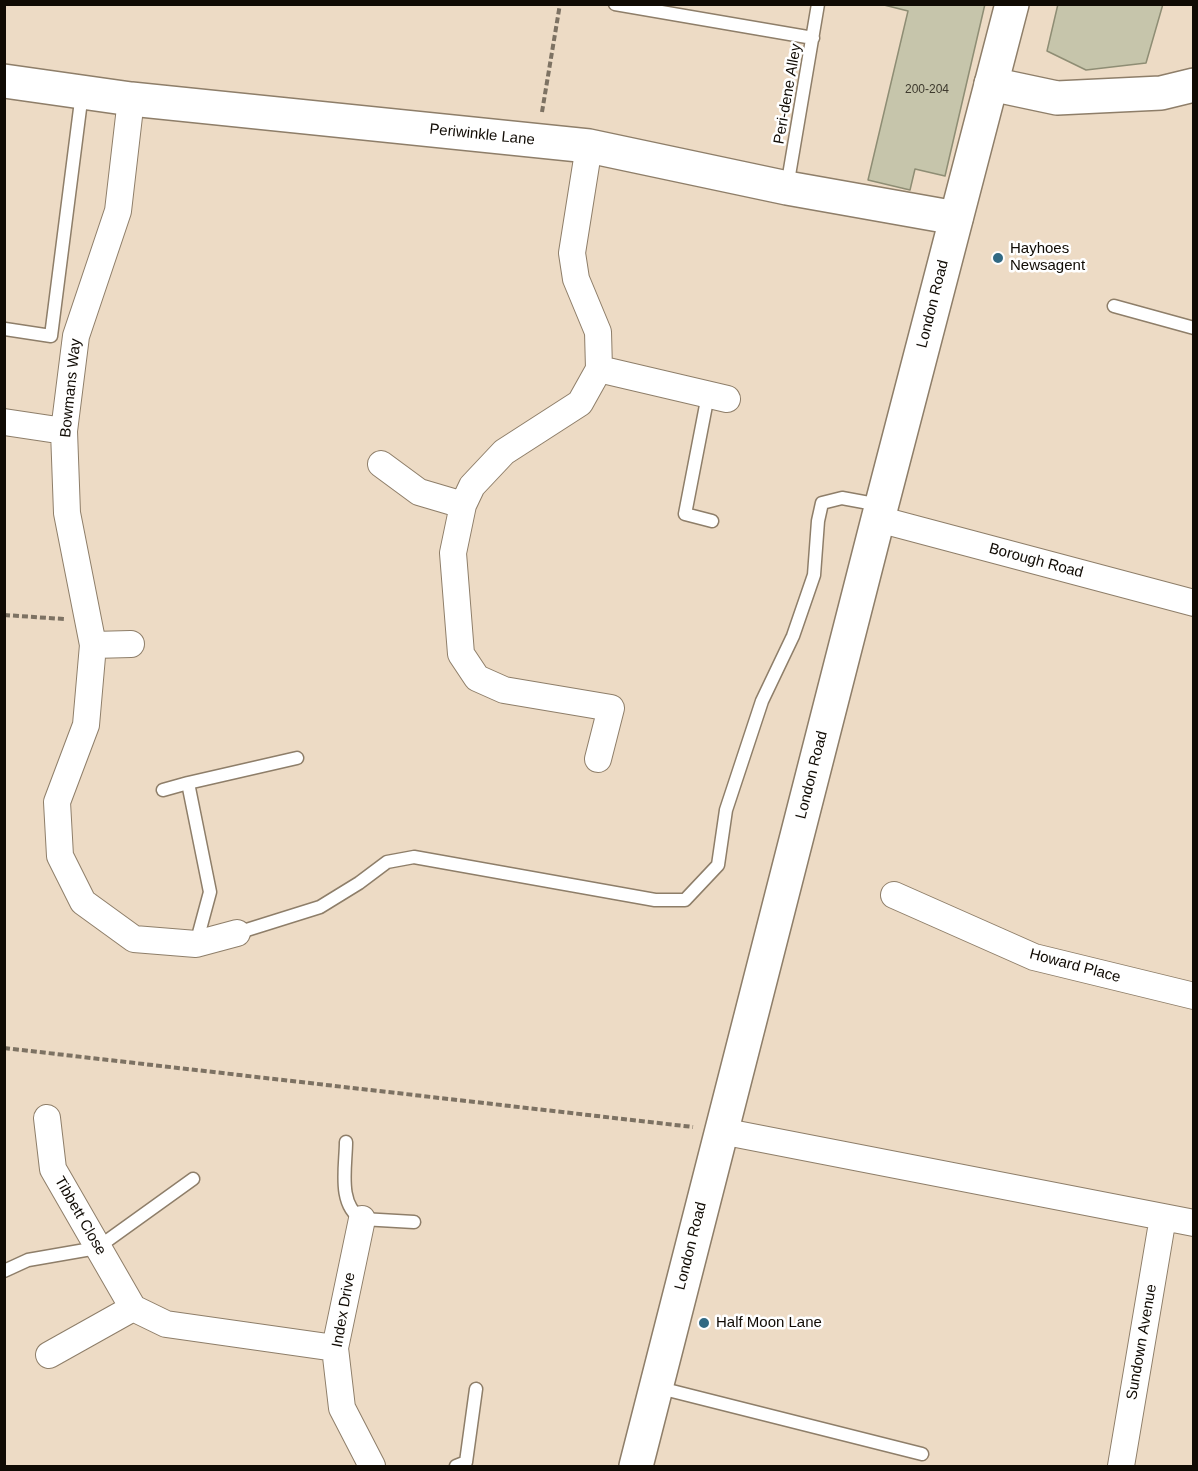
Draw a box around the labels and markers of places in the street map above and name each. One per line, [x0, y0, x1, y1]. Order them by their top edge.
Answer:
place label: Hayhoes Newsagent [1010, 240, 1085, 275]
marker: Hayhoes Newsagent [991, 251, 1005, 265]
place label: Half Moon Lane [716, 1314, 822, 1332]
marker: Half Moon Lane [697, 1316, 711, 1330]

